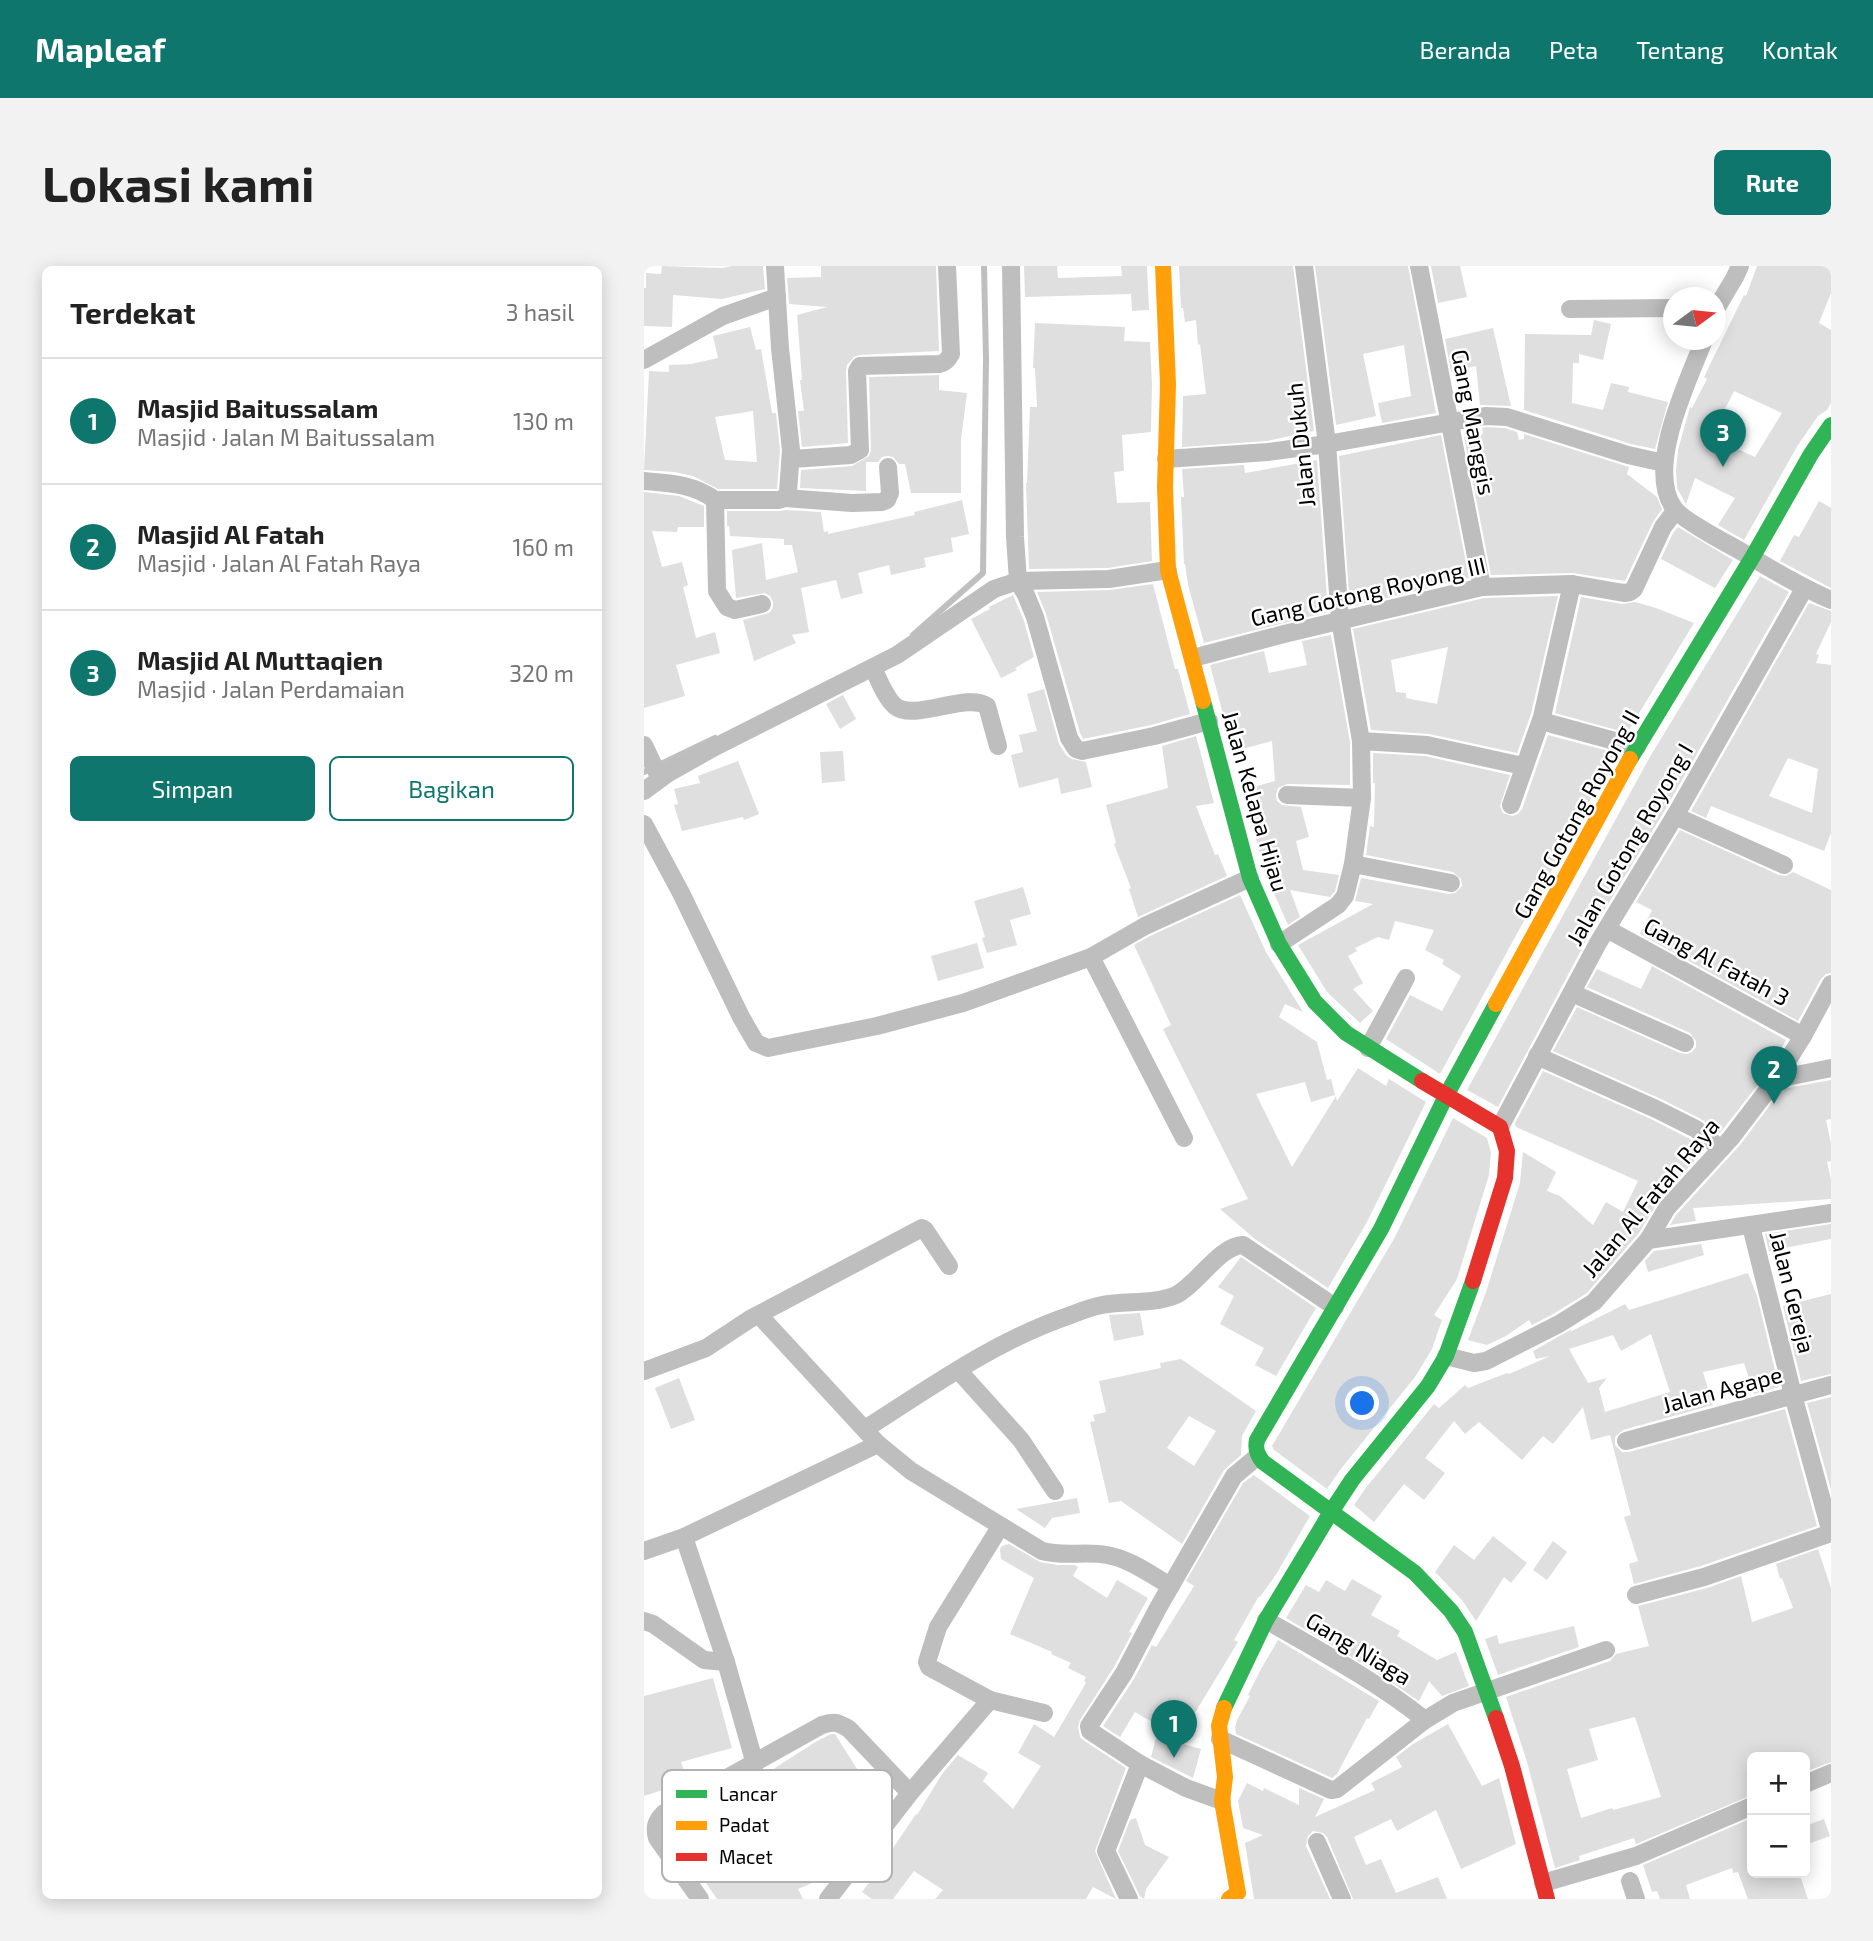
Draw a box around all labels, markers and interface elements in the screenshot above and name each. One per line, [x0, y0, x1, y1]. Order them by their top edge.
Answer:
text: Mapleaf [35, 29, 165, 69]
text: Beranda [1420, 35, 1511, 64]
text: Peta [1549, 35, 1598, 64]
text: Tentang [1636, 35, 1724, 64]
text: Kontak [1762, 35, 1838, 64]
button: Rute [1714, 150, 1831, 215]
text: Lokasi kami [42, 153, 315, 212]
north arrow [1663, 287, 1726, 350]
text: Terdekat [70, 294, 196, 330]
text: 3 hasil [506, 298, 574, 326]
street label: Gang Manggis [1446, 347, 1502, 497]
street label: Jalan Dukuh [1280, 381, 1320, 509]
text: Masjid Baitussalam [137, 392, 378, 423]
text: 1 [88, 407, 98, 435]
text: 130 m [513, 407, 574, 435]
pin: 3 [1700, 409, 1746, 467]
text: Masjid · Jalan M Baitussalam [137, 423, 435, 451]
text: Masjid Al Fatah [137, 518, 325, 549]
text: 2 [86, 533, 100, 561]
text: 160 m [513, 533, 574, 561]
text: Masjid · Jalan Al Fatah Raya [137, 549, 421, 577]
street label: Gang Gotong Royong III [1248, 550, 1488, 632]
text: Masjid Al Muttaqien [137, 644, 383, 675]
text: 3 [86, 659, 100, 687]
text: 320 m [509, 659, 574, 687]
text: Masjid · Jalan Perdamaian [137, 675, 405, 703]
street label: Gang Gotong Royong II [1507, 705, 1645, 923]
street label: Jalan Kelapa Hijau [1217, 707, 1295, 895]
street label: Jalan Gotong Royong I [1560, 738, 1698, 950]
button: Simpan [70, 756, 315, 821]
button: Bagikan [329, 756, 574, 821]
street label: Gang Al Fatah 3 [1639, 911, 1795, 1011]
pin: 2 [1751, 1046, 1797, 1104]
street label: Jalan Al Fatah Raya [1575, 1112, 1725, 1282]
street label: Jalan Gereja [1764, 1228, 1822, 1356]
street label: Jalan Agape [1659, 1360, 1785, 1418]
your location [1345, 1386, 1379, 1420]
street label: Gang Niaga [1301, 1606, 1417, 1690]
pin: 1 [1151, 1700, 1197, 1758]
map controls [1747, 1752, 1810, 1878]
button: + [1747, 1752, 1810, 1815]
legend [662, 1770, 892, 1882]
text: Lancar [719, 1782, 778, 1805]
text: Padat [719, 1813, 769, 1836]
button: − [1747, 1815, 1810, 1878]
text: Macet [719, 1845, 773, 1868]

